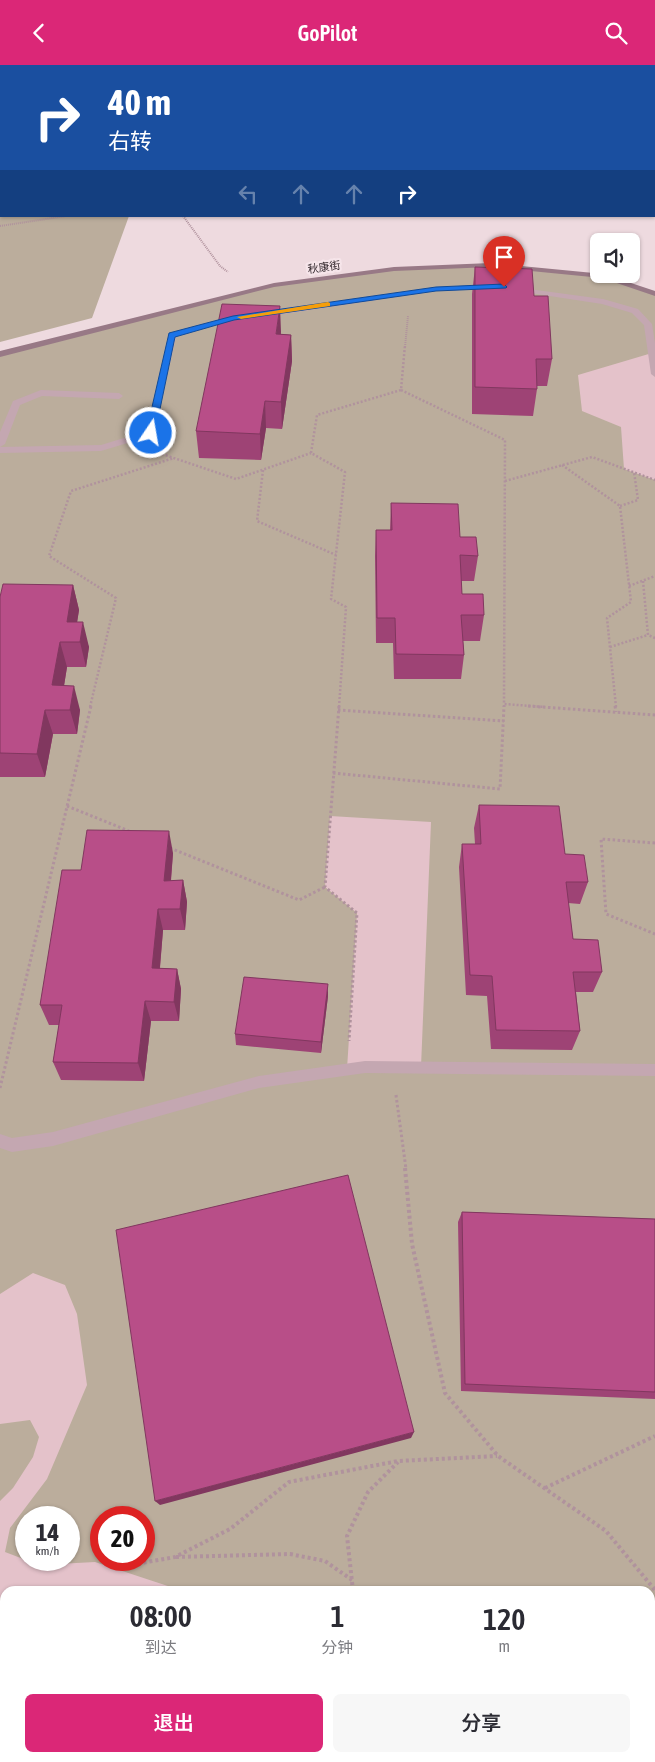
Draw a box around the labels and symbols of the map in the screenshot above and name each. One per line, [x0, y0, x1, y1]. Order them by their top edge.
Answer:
pin [483, 236, 525, 287]
street label: 秋康街 [307, 259, 341, 275]
position arrow [124, 406, 176, 458]
speed limit sign: 20 [90, 1506, 155, 1571]

